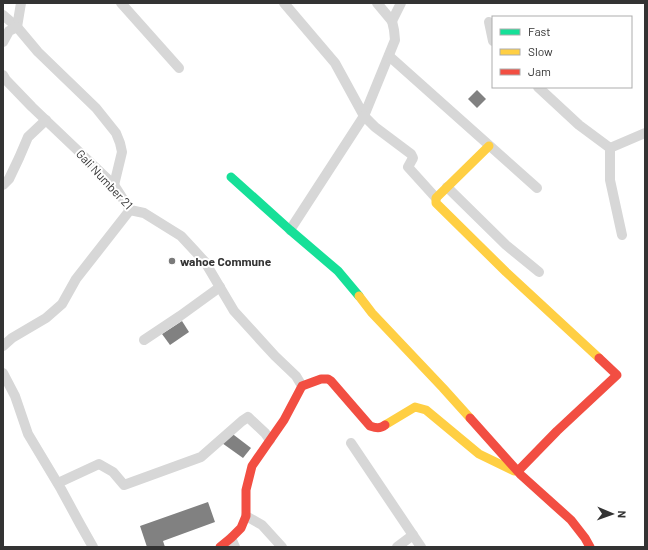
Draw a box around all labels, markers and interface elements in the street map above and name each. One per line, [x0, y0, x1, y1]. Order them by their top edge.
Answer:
legend [492, 16, 632, 88]
text: Fast [528, 24, 551, 38]
text: Slow [528, 44, 553, 58]
text: Jam [528, 64, 551, 78]
street label: Gali Number 21 [74, 146, 136, 212]
place label: wahoe Commune [180, 254, 272, 268]
marker: wahoe Commune [167, 256, 177, 266]
north arrow [592, 494, 632, 534]
text: N [616, 510, 629, 518]

